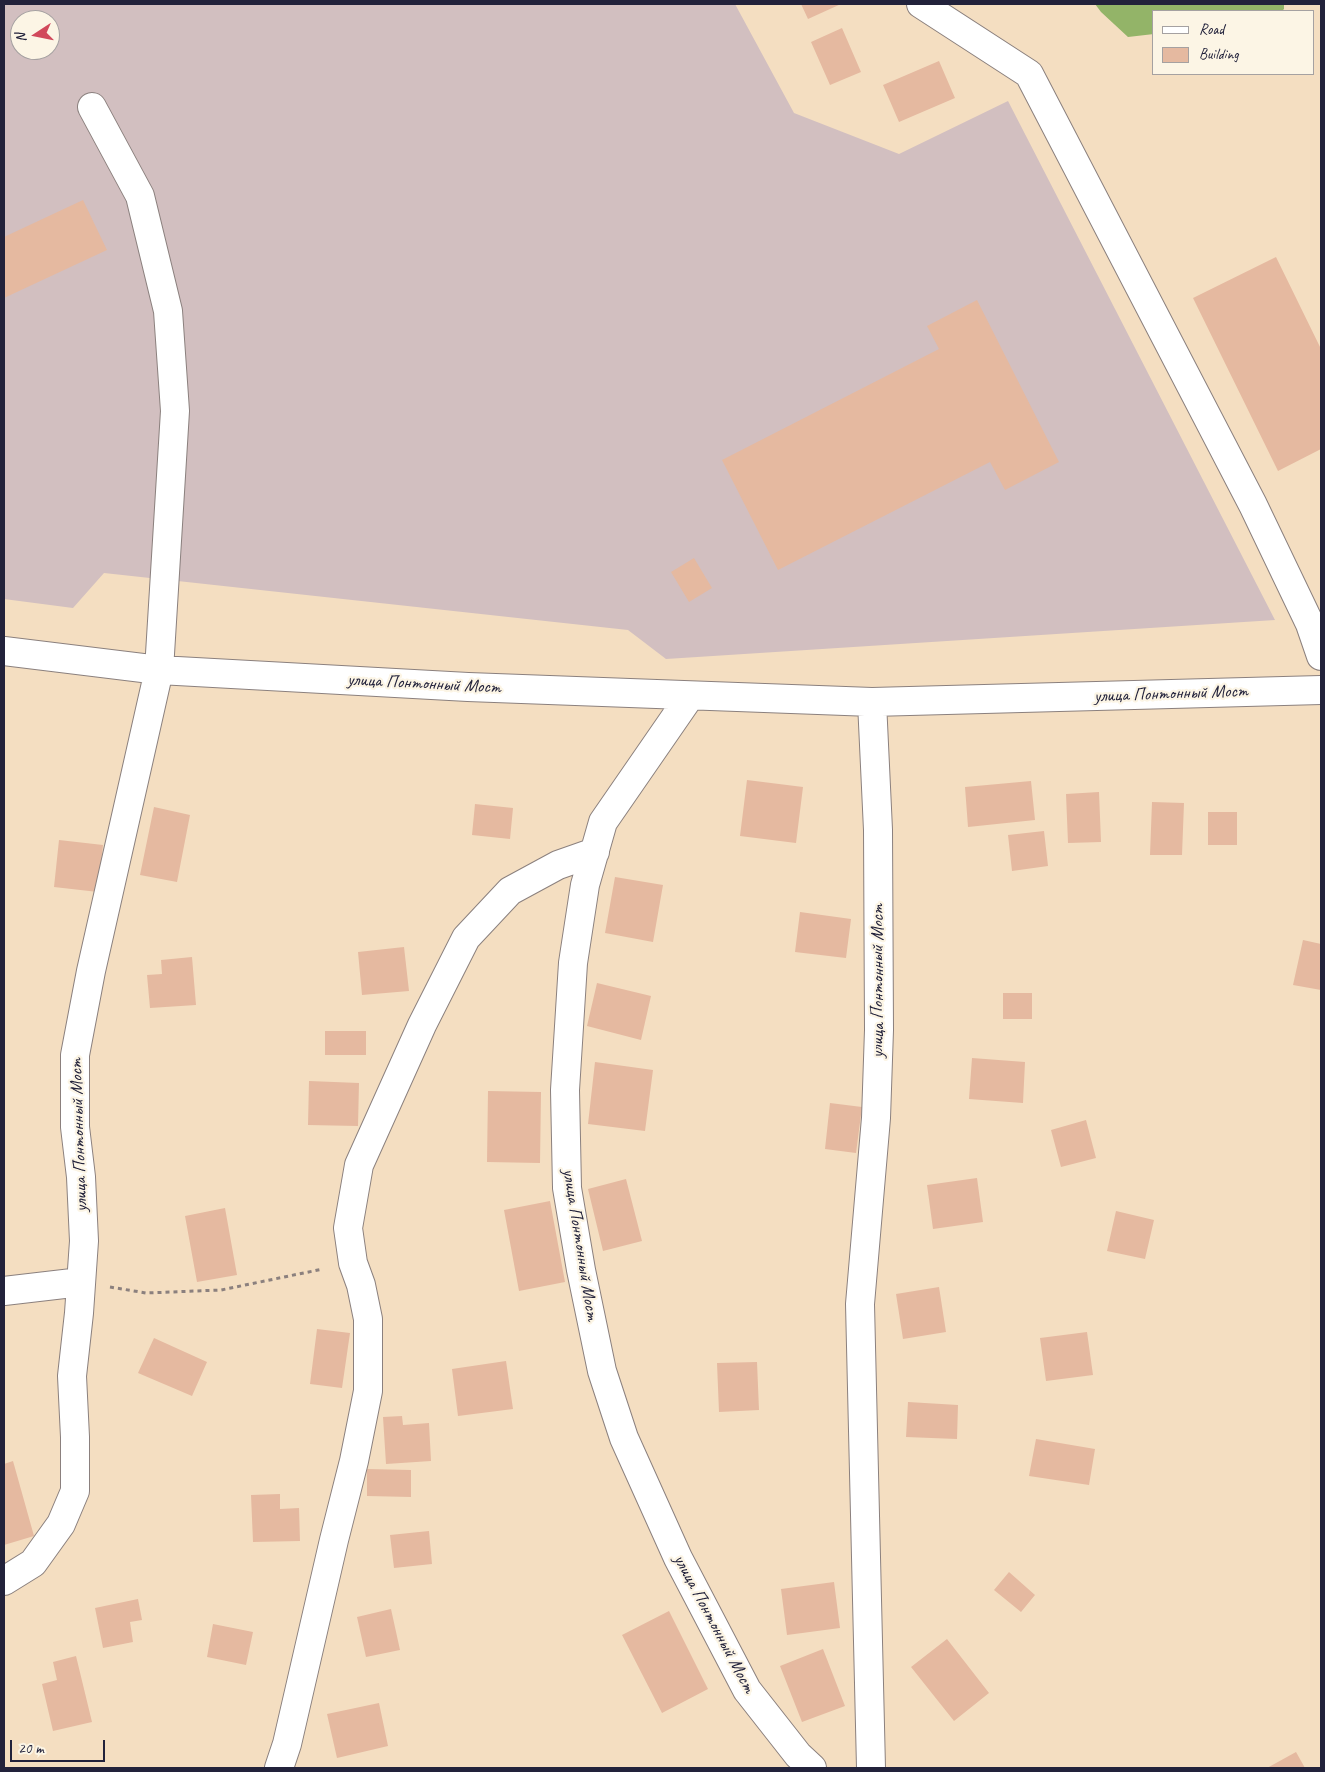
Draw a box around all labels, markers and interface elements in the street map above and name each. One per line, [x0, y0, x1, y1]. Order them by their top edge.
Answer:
north arrow [10, 10, 60, 60]
legend [1152, 10, 1315, 75]
text: Road [1199, 20, 1224, 39]
text: N [12, 32, 30, 44]
text: Building [1199, 45, 1238, 64]
street label: улица Понтонный Мост [347, 669, 501, 699]
street label: улица Понтонный Мост [1094, 681, 1248, 707]
street label: улица Понтонный Мост [867, 904, 889, 1058]
street label: улица Понтонный Мост [66, 1058, 92, 1212]
street label: улица Понтонный Мост [557, 1167, 603, 1323]
street label: улица Понтонный Мост [668, 1551, 760, 1697]
scale bar [12, 1730, 108, 1762]
text: 20 m [18, 1739, 44, 1758]

